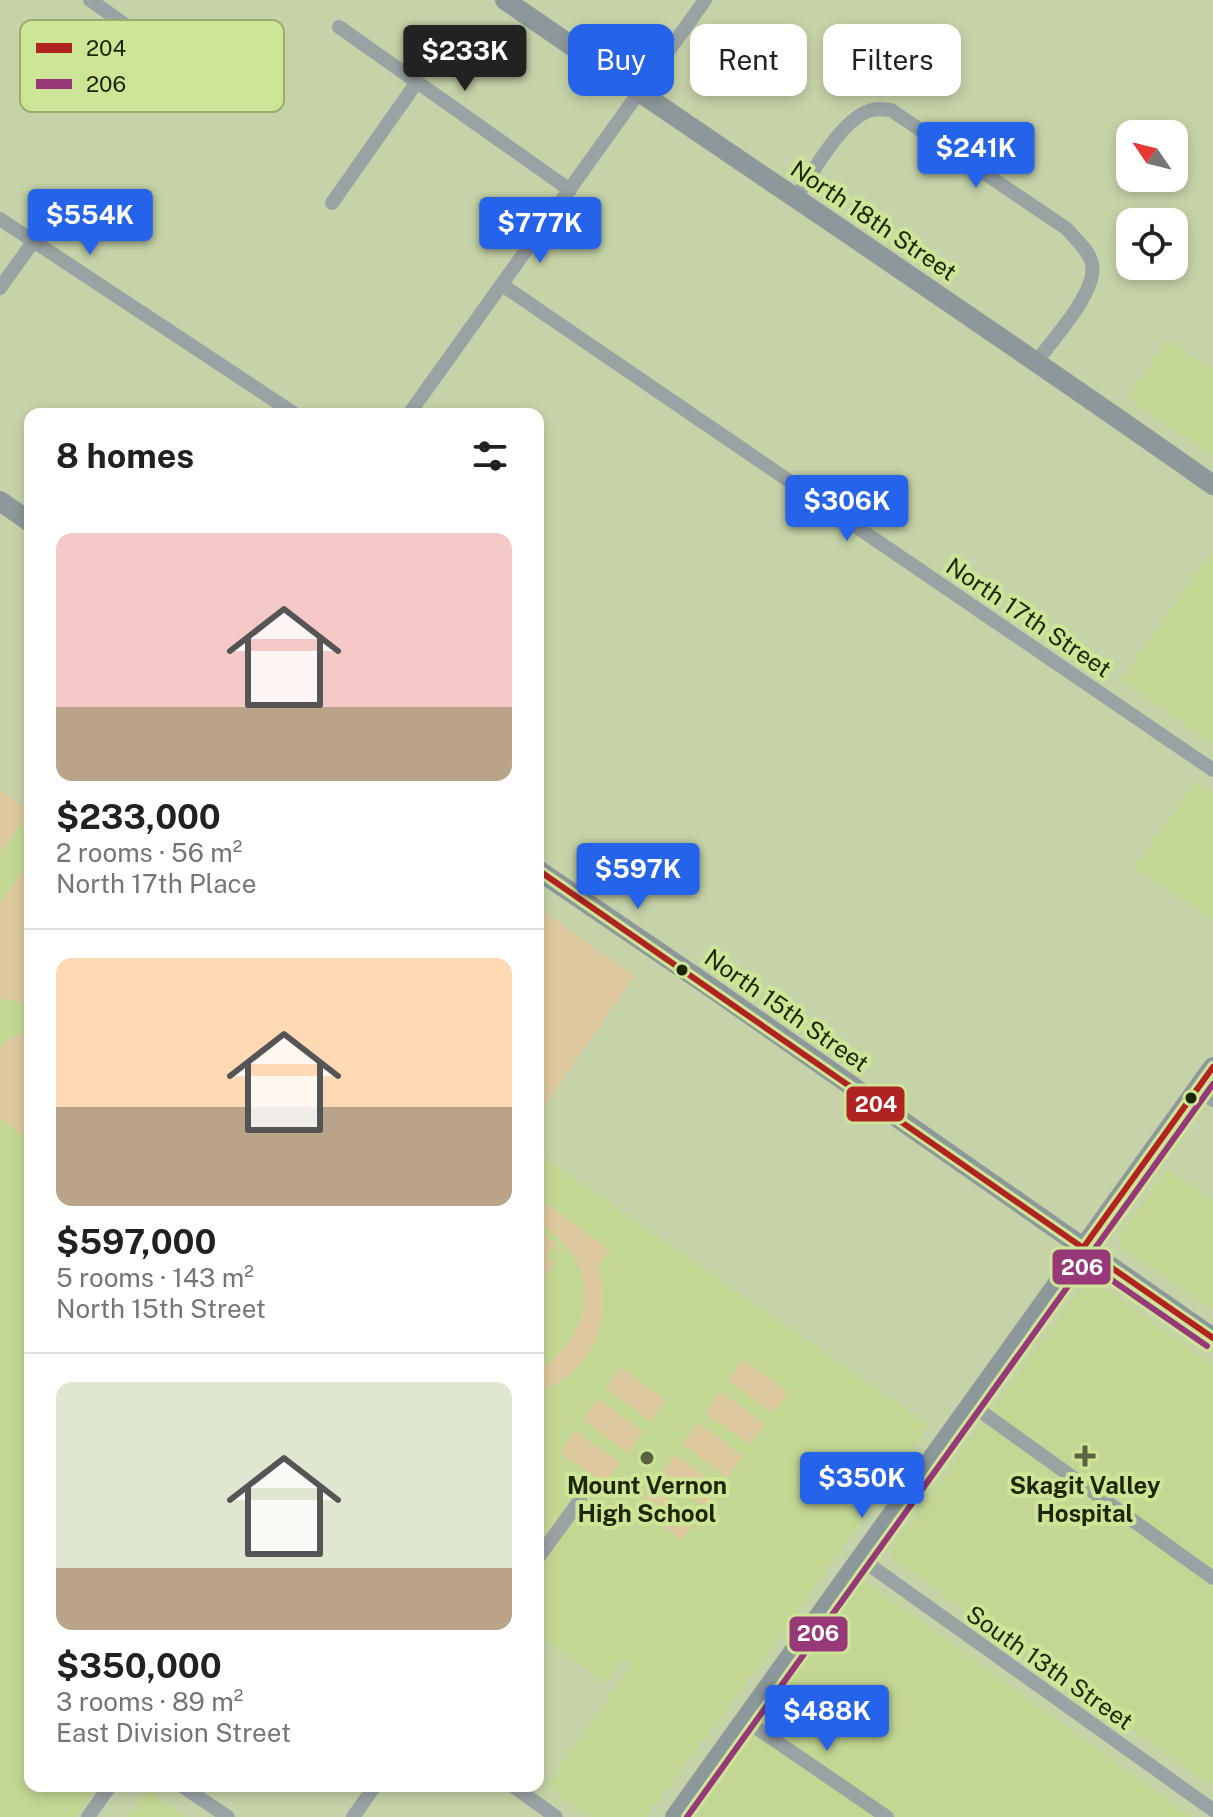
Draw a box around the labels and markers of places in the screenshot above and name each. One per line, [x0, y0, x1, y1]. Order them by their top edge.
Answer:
pin: $233K [409, 25, 521, 93]
pin: $241K [920, 122, 1032, 190]
pin: $554K [34, 189, 146, 257]
pin: $777K [484, 197, 596, 265]
pin: $306K [791, 475, 903, 543]
pin: $597K [582, 843, 694, 911]
unlabelled marker [674, 962, 690, 978]
unlabelled marker [1183, 1090, 1199, 1106]
marker: Skagit Valley Hospital [1074, 1445, 1096, 1467]
marker: Mount Vernon High School [638, 1449, 656, 1467]
pin: $350K [806, 1452, 918, 1520]
place label: Mount Vernon High School [567, 1471, 727, 1527]
place label: Skagit Valley Hospital [1009, 1471, 1161, 1527]
pin: $488K [771, 1685, 883, 1753]

